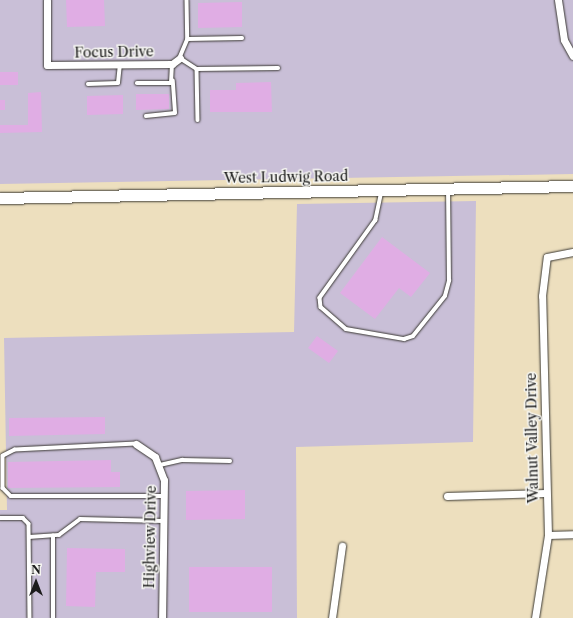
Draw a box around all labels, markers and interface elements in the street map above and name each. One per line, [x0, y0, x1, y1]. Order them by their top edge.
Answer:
street label: Focus Drive [74, 43, 154, 61]
street label: West Ludwig Road [224, 168, 348, 186]
street label: Walnut Valley Drive [522, 372, 542, 504]
street label: Highview Drive [141, 485, 159, 589]
north arrow [16, 562, 56, 602]
text: N [31, 563, 41, 577]

